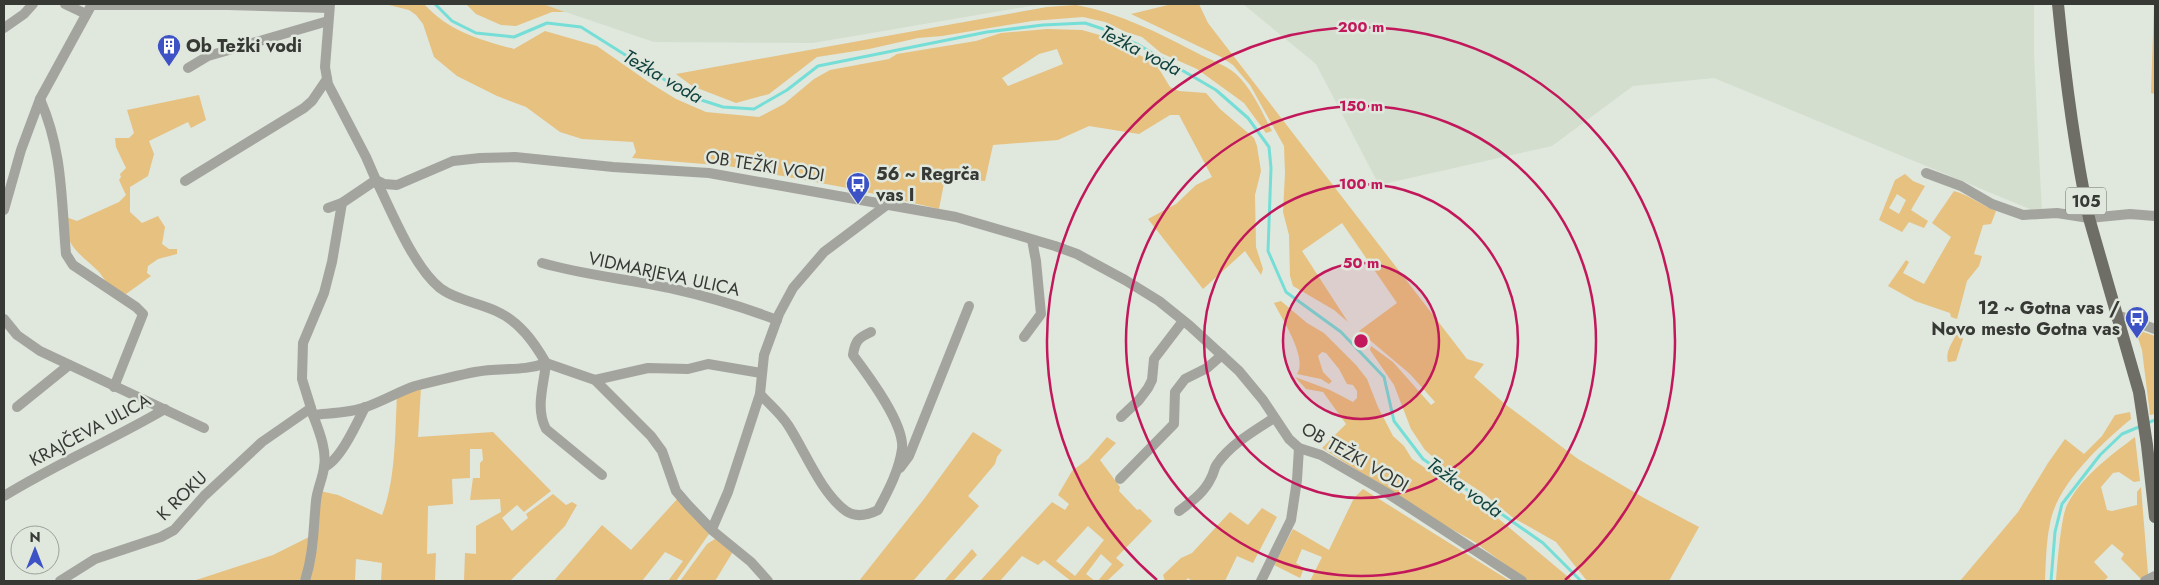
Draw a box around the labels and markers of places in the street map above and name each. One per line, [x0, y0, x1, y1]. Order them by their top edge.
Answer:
building icon: Ob Težki vodi [156, 33, 182, 67]
place label: Ob Težki vodi [186, 33, 302, 59]
place label: 56 ~ Regrča vas I [875, 161, 979, 208]
bus stop icon: 56 ~ Regrča vas I [845, 171, 871, 205]
place label: 12 ~ Gotna vas / Novo mesto Gotna vas [1931, 295, 2120, 342]
bus stop icon: 12 ~ Gotna vas / Novo mesto Gotna vas [2124, 305, 2150, 339]
centre of rings [1352, 332, 1370, 350]

